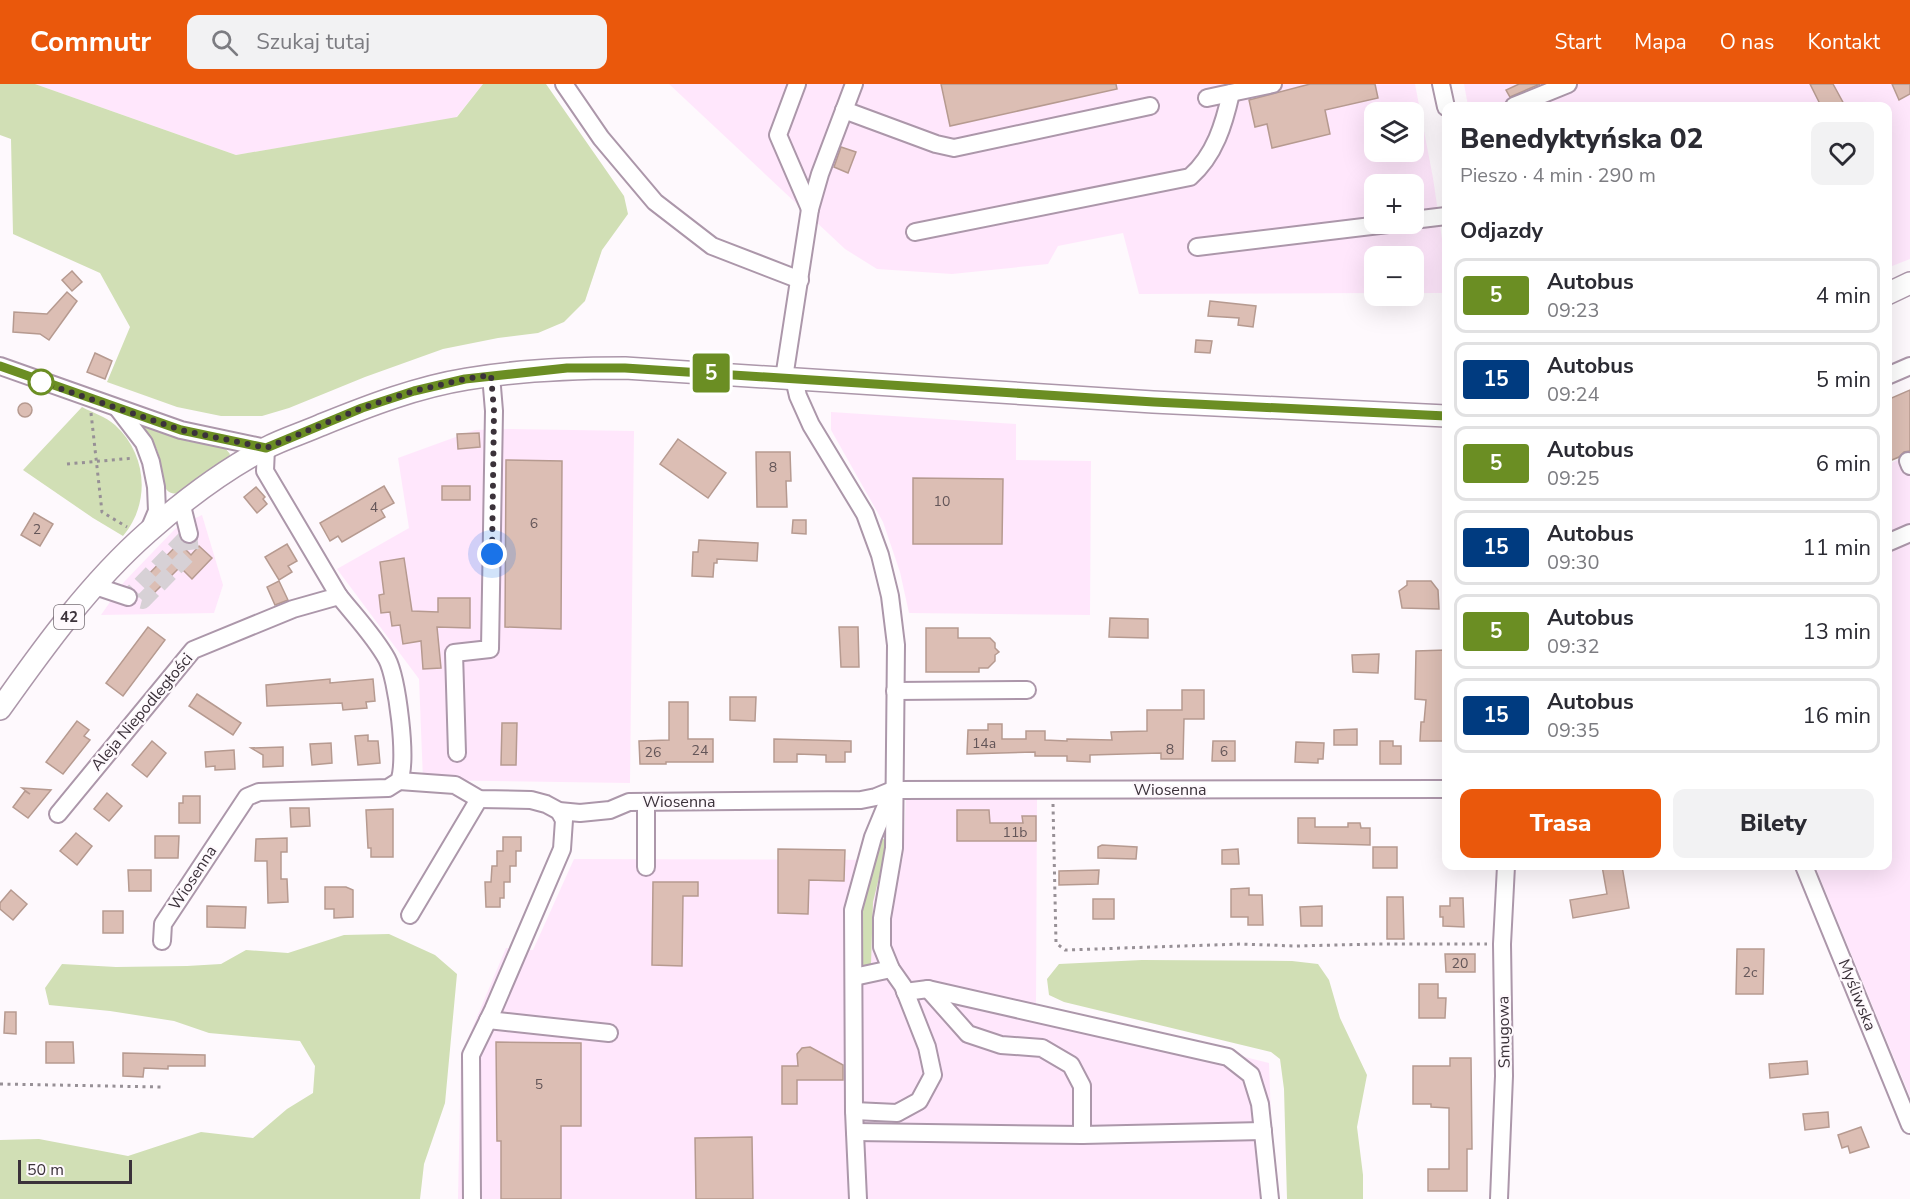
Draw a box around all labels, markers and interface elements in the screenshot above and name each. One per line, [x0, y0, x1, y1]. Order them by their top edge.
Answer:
search box [187, 15, 607, 69]
text: Commutr [30, 23, 151, 61]
icon: search [208, 26, 241, 59]
text: Szukaj tutaj [256, 27, 370, 57]
text: Start [1555, 28, 1601, 56]
text: Mapa [1634, 28, 1687, 56]
text: O nas [1720, 28, 1774, 56]
text: Kontakt [1807, 28, 1880, 56]
map controls [1364, 102, 1424, 306]
button: layers [1364, 102, 1424, 162]
text: Benedyktyńska 02 [1460, 120, 1703, 158]
button: heart [1811, 122, 1874, 185]
text: Pieszo · 4 min · 290 m [1460, 162, 1656, 189]
button: + [1364, 174, 1424, 234]
text: Odjazdy [1460, 216, 1543, 246]
button: − [1364, 246, 1424, 306]
text: Autobus [1547, 267, 1634, 297]
text: 5 [1490, 281, 1502, 309]
text: 4 min [1816, 281, 1871, 311]
text: 09:23 [1547, 297, 1600, 324]
text: Autobus [1547, 351, 1634, 381]
line badge: 5 [692, 354, 730, 392]
text: 5 [705, 359, 717, 387]
text: 15 [1483, 365, 1509, 393]
text: 5 min [1816, 365, 1871, 395]
unlabelled marker [28, 369, 54, 395]
text: 09:24 [1547, 381, 1600, 408]
text: Autobus [1547, 435, 1634, 465]
text: 5 [1490, 449, 1502, 477]
text: 6 min [1816, 449, 1871, 479]
house number: 8 [769, 458, 777, 477]
text: 09:25 [1547, 465, 1600, 492]
house number: 10 [934, 492, 950, 511]
house number: 4 [370, 498, 378, 517]
house number: 6 [530, 514, 538, 533]
text: Autobus [1547, 519, 1634, 549]
house number: 2 [33, 520, 41, 539]
text: 15 [1483, 533, 1509, 561]
text: 11 min [1803, 533, 1871, 563]
your location [477, 539, 507, 569]
text: 09:30 [1547, 549, 1600, 576]
text: Autobus [1547, 603, 1634, 633]
road number: 42 [54, 605, 84, 629]
text: 5 [1490, 617, 1502, 645]
text: 13 min [1803, 617, 1871, 647]
text: 09:32 [1547, 633, 1600, 660]
street label: Aleja Niepodległości [86, 648, 198, 776]
text: Autobus [1547, 687, 1634, 717]
text: 15 [1483, 701, 1509, 729]
text: 16 min [1803, 701, 1871, 731]
text: 09:35 [1547, 717, 1600, 744]
house number: 14a [972, 734, 996, 753]
house number: 8 [1166, 740, 1174, 759]
house number: 24 [692, 741, 708, 760]
house number: 6 [1220, 742, 1228, 761]
house number: 26 [645, 743, 661, 762]
street label: Wiosenna [1133, 779, 1207, 801]
button: Trasa [1460, 789, 1661, 858]
button: Bilety [1673, 789, 1874, 858]
street label: Wiosenna [642, 791, 716, 813]
house number: 11b [1003, 823, 1027, 842]
street label: Wiosenna [164, 841, 222, 915]
house number: 20 [1452, 954, 1468, 973]
street label: Myśliwska [1833, 956, 1881, 1034]
house number: 2c [1743, 963, 1758, 982]
street label: Smugowa [1492, 996, 1516, 1068]
house number: 5 [535, 1075, 543, 1094]
scale bar [18, 1157, 132, 1184]
text: 50 m [27, 1159, 64, 1181]

